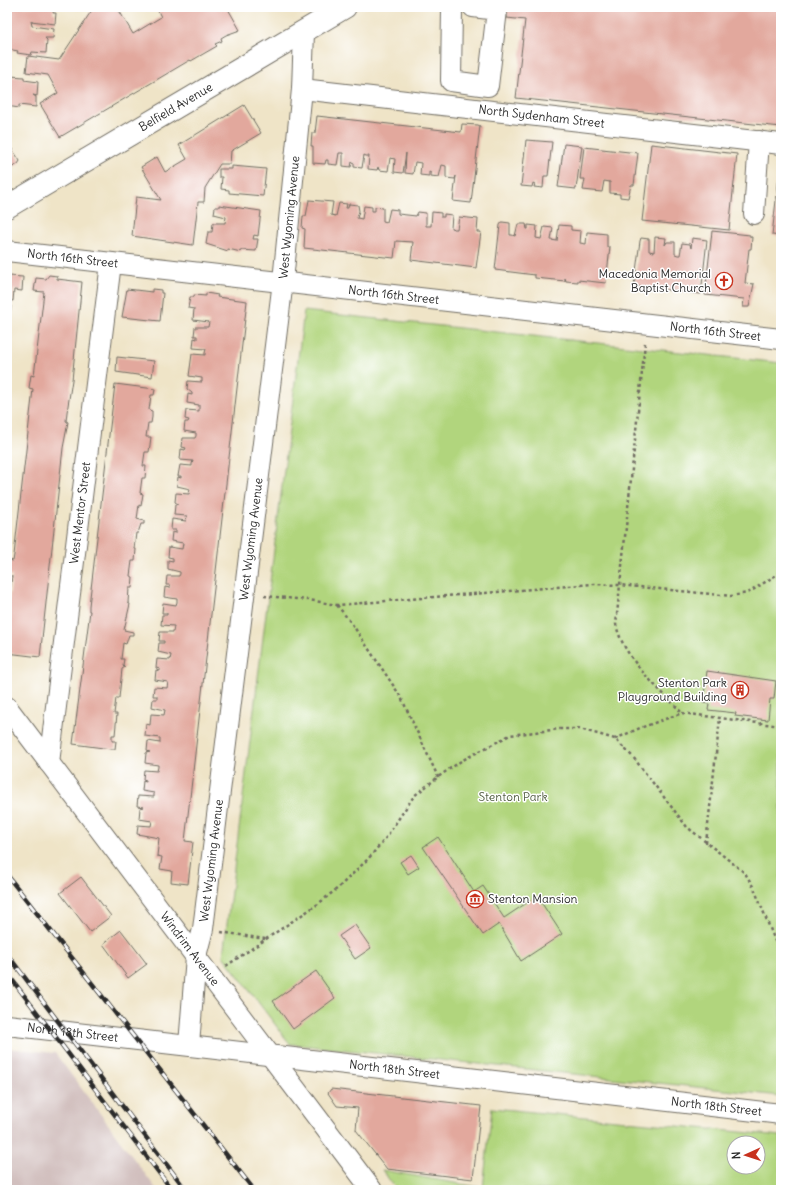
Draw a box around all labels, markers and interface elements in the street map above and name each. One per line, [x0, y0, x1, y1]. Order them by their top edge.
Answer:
street label: Belfield Avenue [136, 79, 215, 134]
street label: North Sydenham Street [478, 101, 605, 131]
street label: West Wyoming Avenue [275, 155, 302, 280]
street label: North 16th Street [26, 245, 119, 271]
place label: Macedonia Memorial Baptist Church [599, 266, 711, 295]
church icon: Macedonia Memorial Baptist Church [714, 271, 734, 291]
street label: North 16th Street [347, 282, 440, 307]
street label: North 16th Street [669, 318, 762, 344]
street label: West Mentor Street [66, 461, 93, 565]
street label: West Wyoming Avenue [236, 477, 266, 601]
place label: Stenton Park Playground Building [618, 675, 727, 704]
building icon: Stenton Park Playground Building [730, 680, 750, 700]
park label: Stenton Park [478, 789, 548, 804]
street label: West Wyoming Avenue [196, 798, 226, 923]
museum icon: Stenton Mansion [465, 889, 485, 909]
place label: Stenton Mansion [488, 891, 578, 906]
street label: Windrim Avenue [157, 908, 223, 988]
street label: North 18th Street [26, 1019, 119, 1045]
street label: North 18th Street [348, 1056, 441, 1082]
street label: North 18th Street [670, 1093, 763, 1119]
north arrow [726, 1135, 766, 1175]
text: N [729, 1151, 743, 1160]

